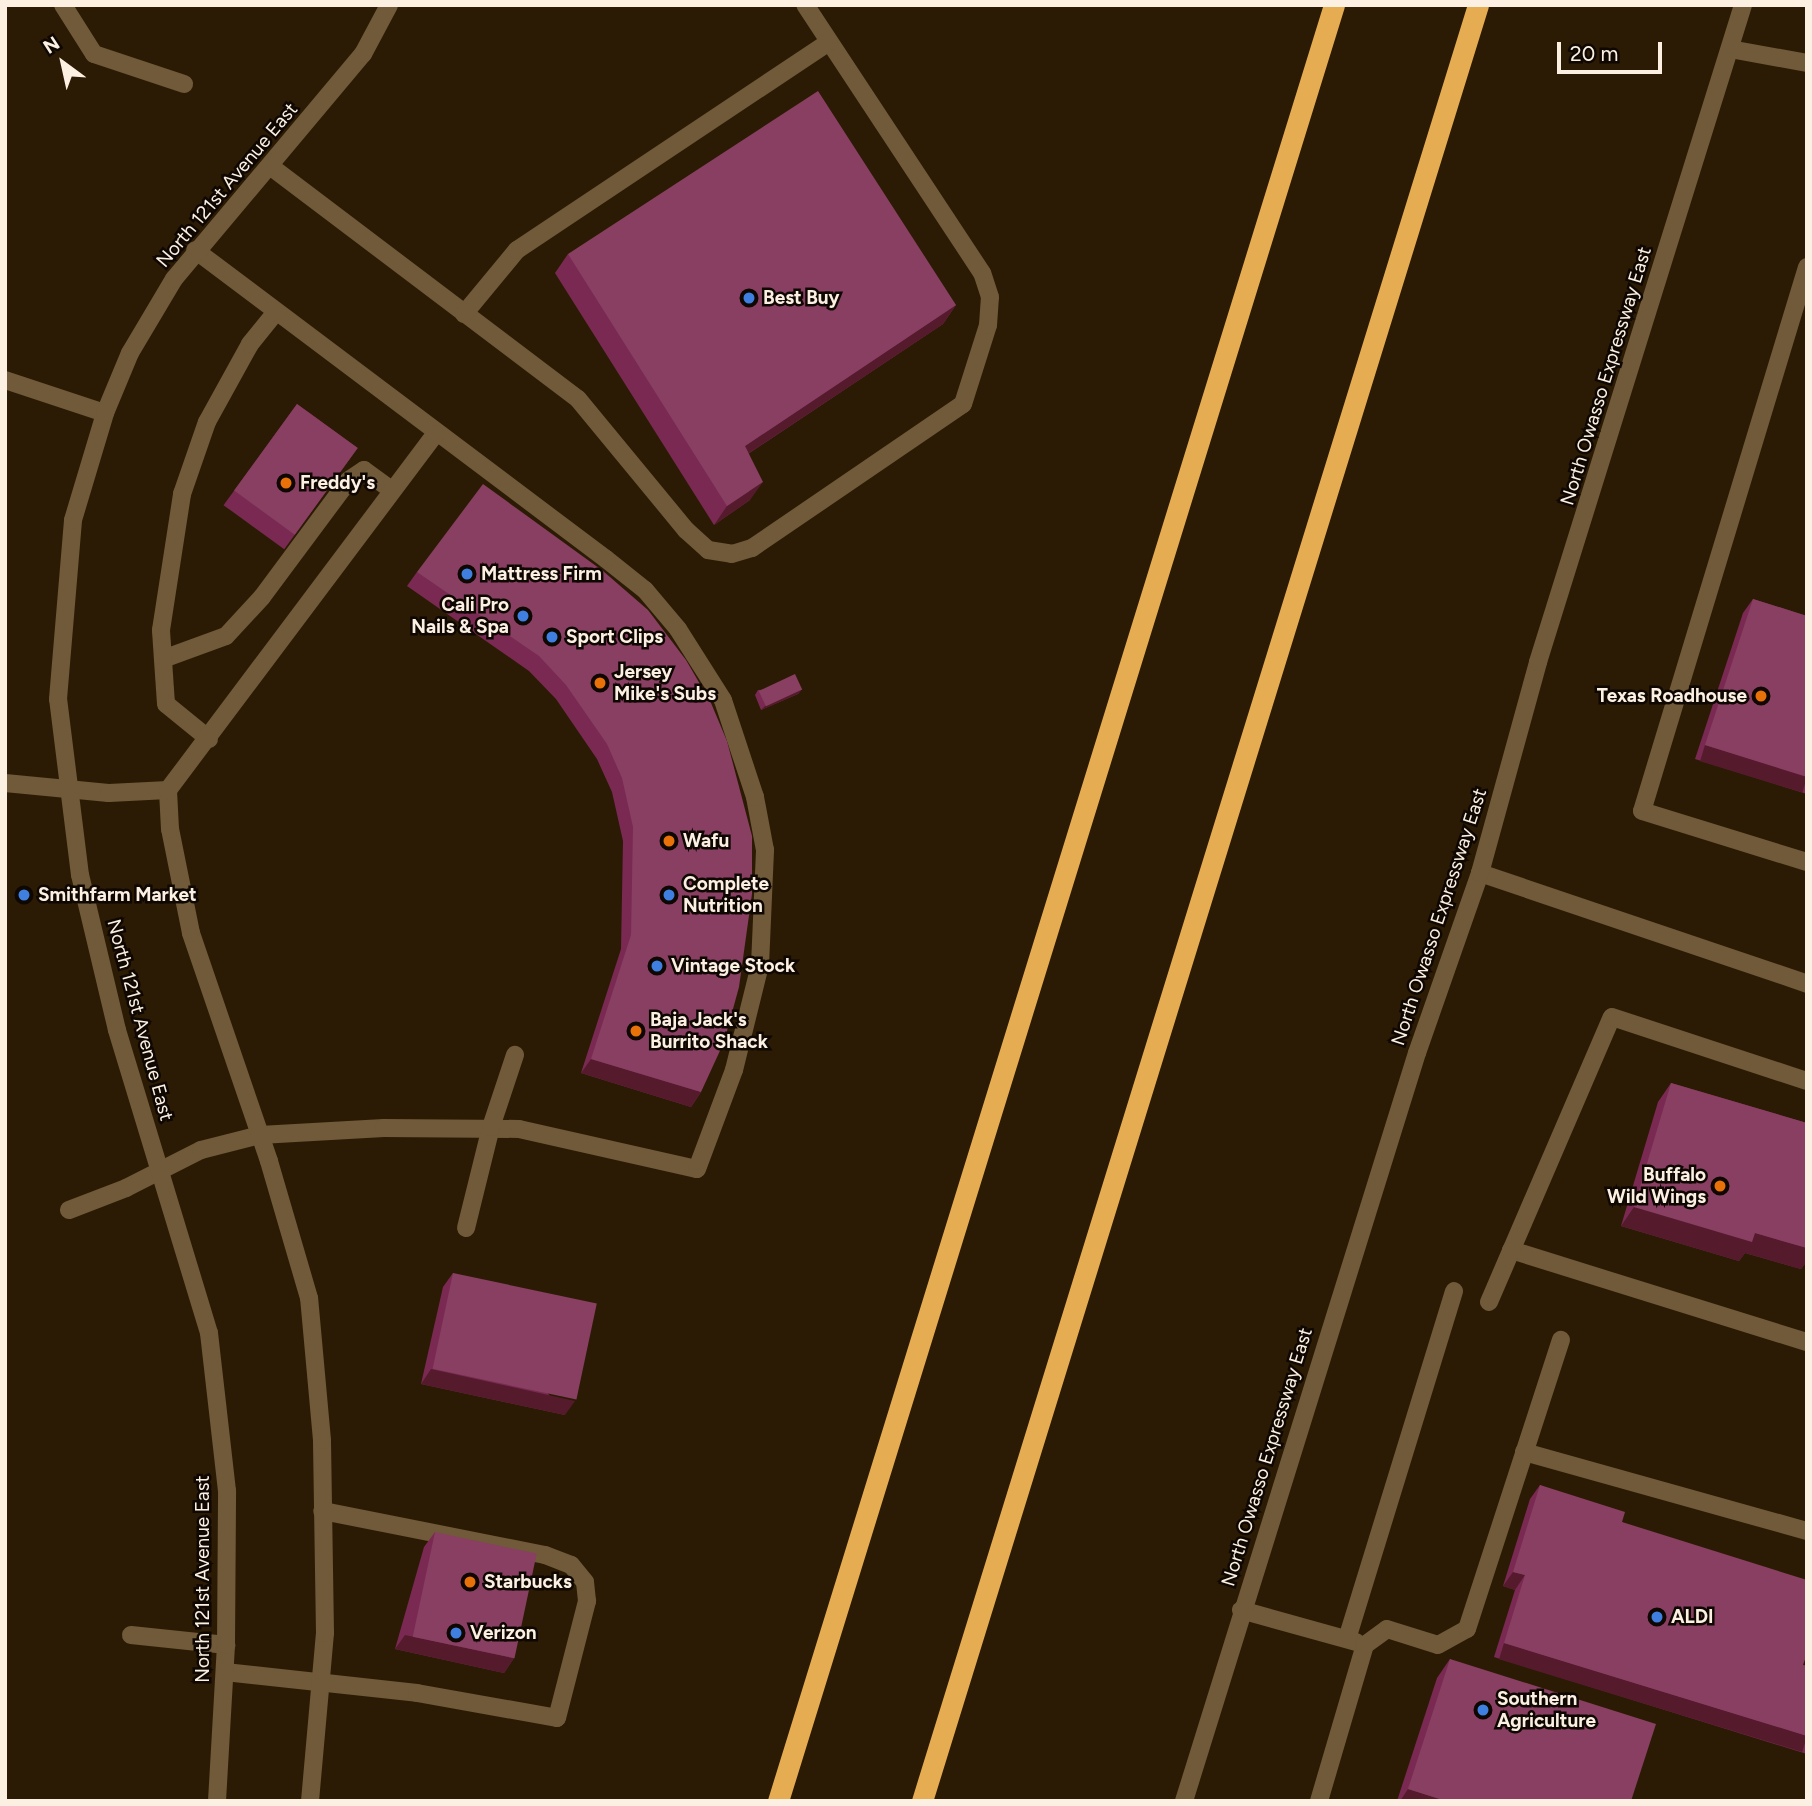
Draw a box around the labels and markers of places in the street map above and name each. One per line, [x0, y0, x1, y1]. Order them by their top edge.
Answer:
place label: Best Buy [763, 287, 840, 309]
marker: Best Buy [741, 290, 757, 306]
place label: Freddy's [300, 472, 375, 494]
marker: Freddy's [278, 475, 294, 491]
place label: Mattress Firm [481, 563, 602, 585]
marker: Mattress Firm [459, 566, 475, 582]
place label: Cali Pro Nails & Spa [411, 594, 509, 638]
marker: Cali Pro Nails & Spa [515, 608, 531, 624]
place label: Sport Clips [566, 626, 663, 648]
marker: Sport Clips [544, 629, 560, 645]
place label: Jersey Mike's Subs [614, 661, 716, 705]
marker: Jersey Mike's Subs [592, 675, 608, 691]
place label: Texas Roadhouse [1597, 685, 1747, 707]
marker: Texas Roadhouse [1753, 688, 1769, 704]
place label: Wafu [683, 830, 729, 852]
marker: Wafu [661, 833, 677, 849]
place label: Complete Nutrition [683, 873, 769, 917]
place label: Smithfarm Market [38, 884, 197, 906]
marker: Smithfarm Market [16, 887, 32, 903]
marker: Complete Nutrition [661, 887, 677, 903]
place label: Vintage Stock [671, 955, 795, 977]
marker: Vintage Stock [649, 958, 665, 974]
place label: Baja Jack's Burrito Shack [650, 1009, 768, 1053]
marker: Baja Jack's Burrito Shack [628, 1023, 644, 1039]
place label: Buffalo Wild Wings [1607, 1164, 1706, 1208]
marker: Buffalo Wild Wings [1712, 1178, 1728, 1194]
place label: Starbucks [484, 1571, 572, 1593]
marker: Starbucks [462, 1574, 478, 1590]
place label: ALDI [1671, 1606, 1714, 1628]
marker: ALDI [1649, 1609, 1665, 1625]
place label: Verizon [470, 1622, 537, 1644]
marker: Verizon [448, 1625, 464, 1641]
place label: Southern Agriculture [1497, 1688, 1596, 1732]
marker: Southern Agriculture [1475, 1702, 1491, 1718]

